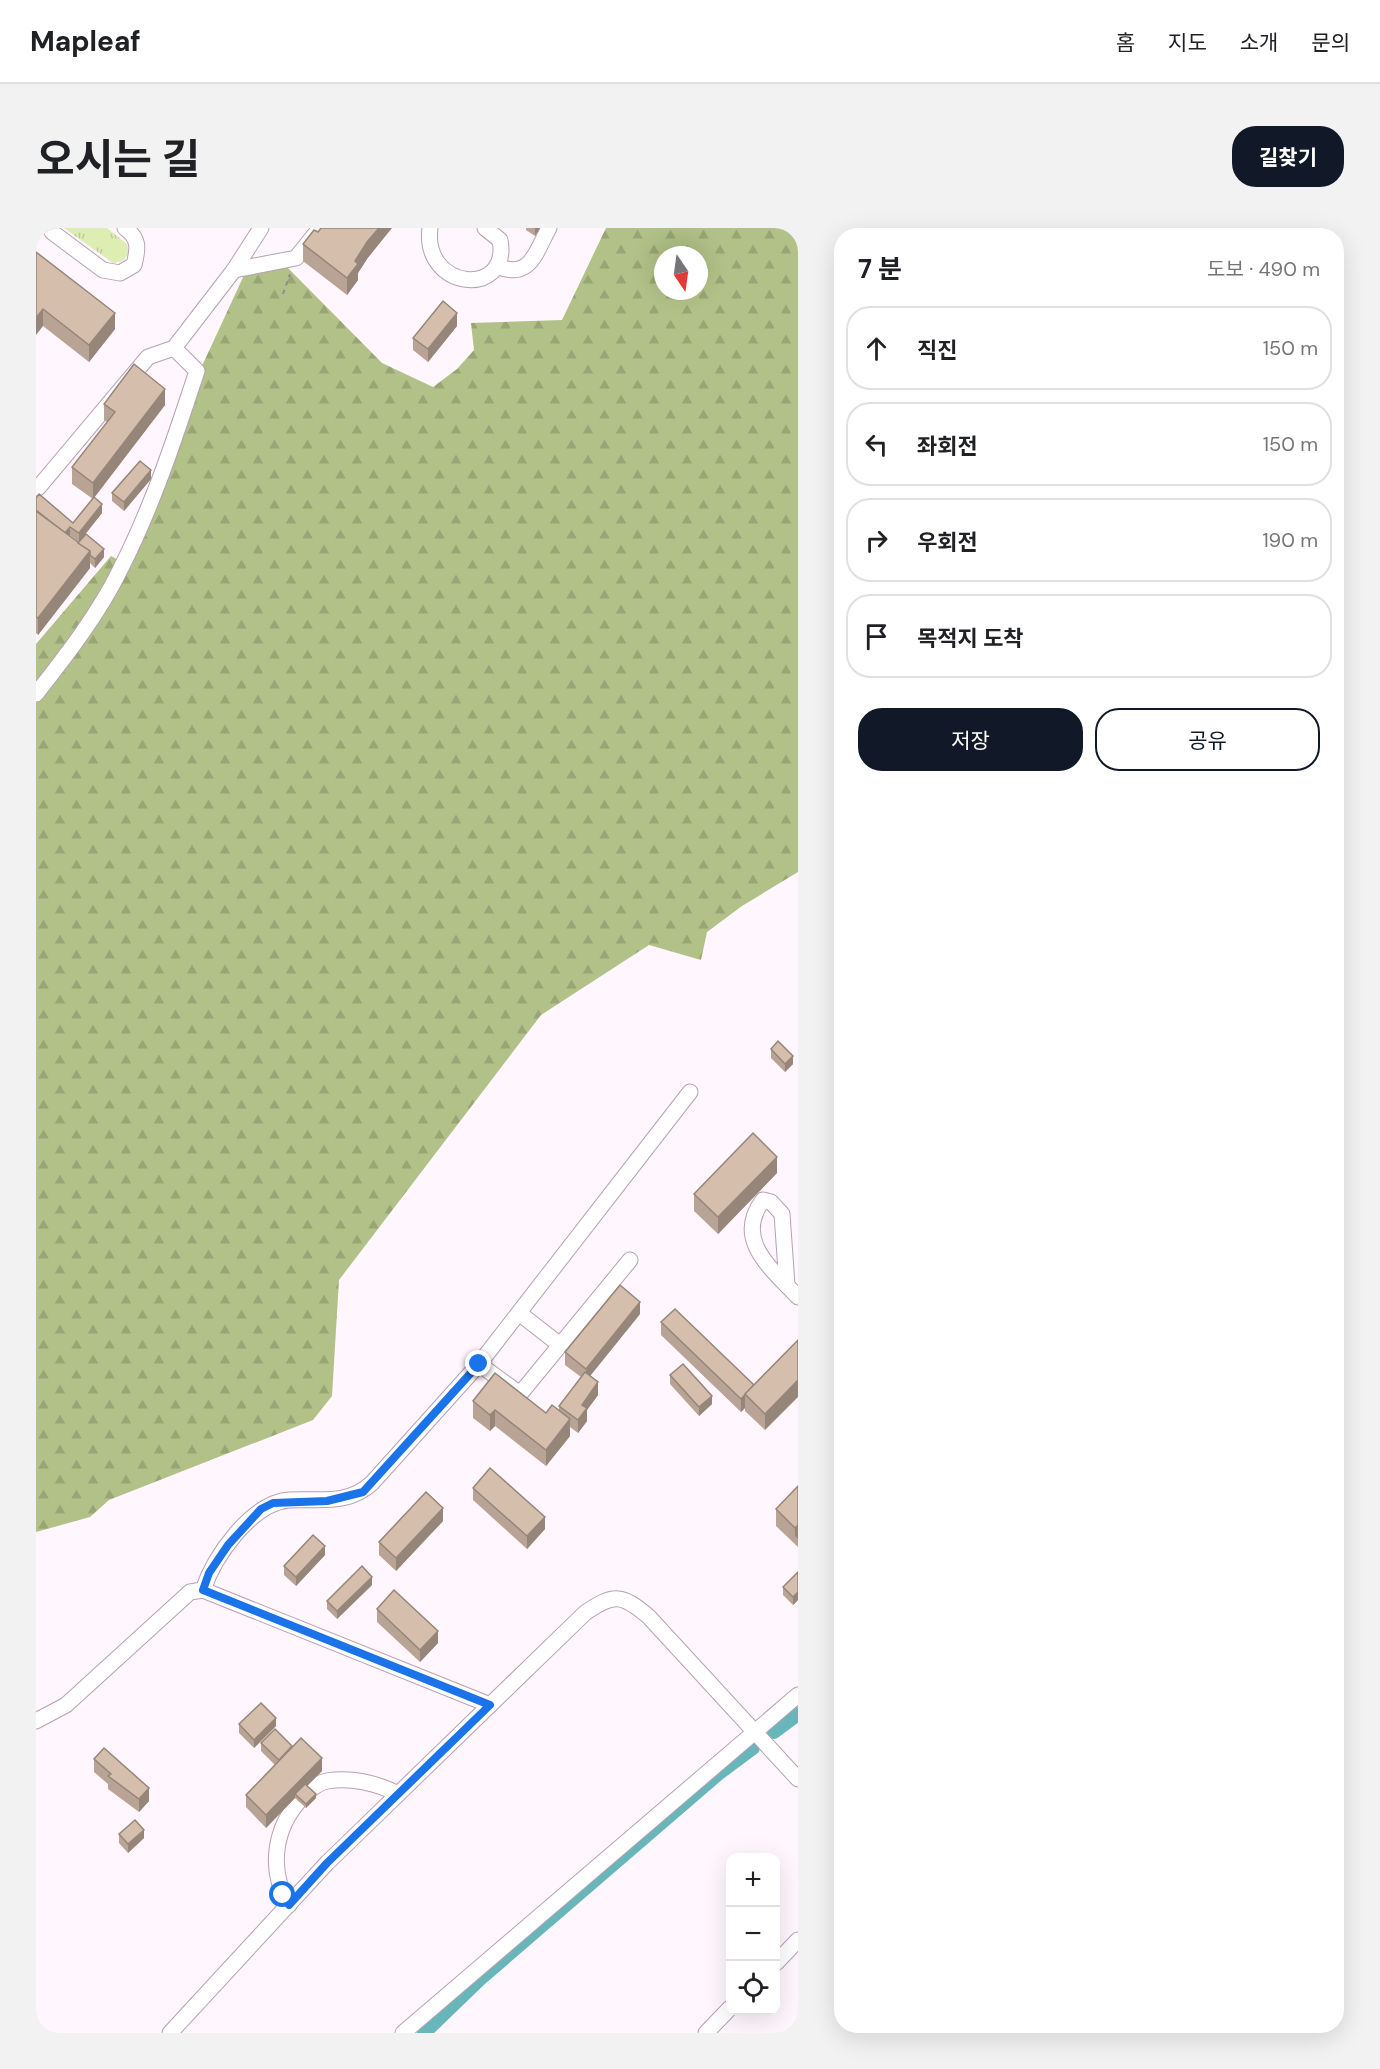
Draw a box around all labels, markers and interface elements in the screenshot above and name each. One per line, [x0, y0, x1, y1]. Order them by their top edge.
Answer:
text: Mapleaf [30, 23, 141, 60]
text: 홈 [1116, 29, 1135, 57]
text: 지도 [1168, 29, 1207, 57]
text: 소개 [1240, 29, 1278, 57]
text: 문의 [1311, 29, 1350, 57]
button: 길찾기 [1232, 126, 1344, 187]
text: 오시는 길 [36, 132, 200, 187]
north arrow [654, 246, 708, 300]
text: 7 분 [858, 252, 902, 286]
text: 도보 · 490 m [1207, 256, 1320, 282]
icon: ahead [860, 332, 893, 365]
text: 150 m [1263, 335, 1318, 361]
text: 직진 [917, 336, 957, 365]
icon: left [860, 428, 893, 461]
text: 150 m [1263, 431, 1318, 457]
text: 좌회전 [917, 432, 978, 461]
icon: right [860, 524, 893, 557]
text: 190 m [1262, 527, 1318, 553]
text: 우회전 [917, 528, 978, 557]
icon: arrive [860, 620, 893, 653]
text: 목적지 도착 [917, 624, 1023, 653]
button: 저장 [858, 708, 1083, 771]
button: 공유 [1095, 708, 1320, 771]
route end [465, 1350, 491, 1376]
map controls [726, 1853, 780, 2015]
button: + [726, 1853, 780, 1907]
route start [269, 1881, 295, 1907]
button: − [726, 1907, 780, 1961]
button: locate [726, 1961, 780, 2015]

